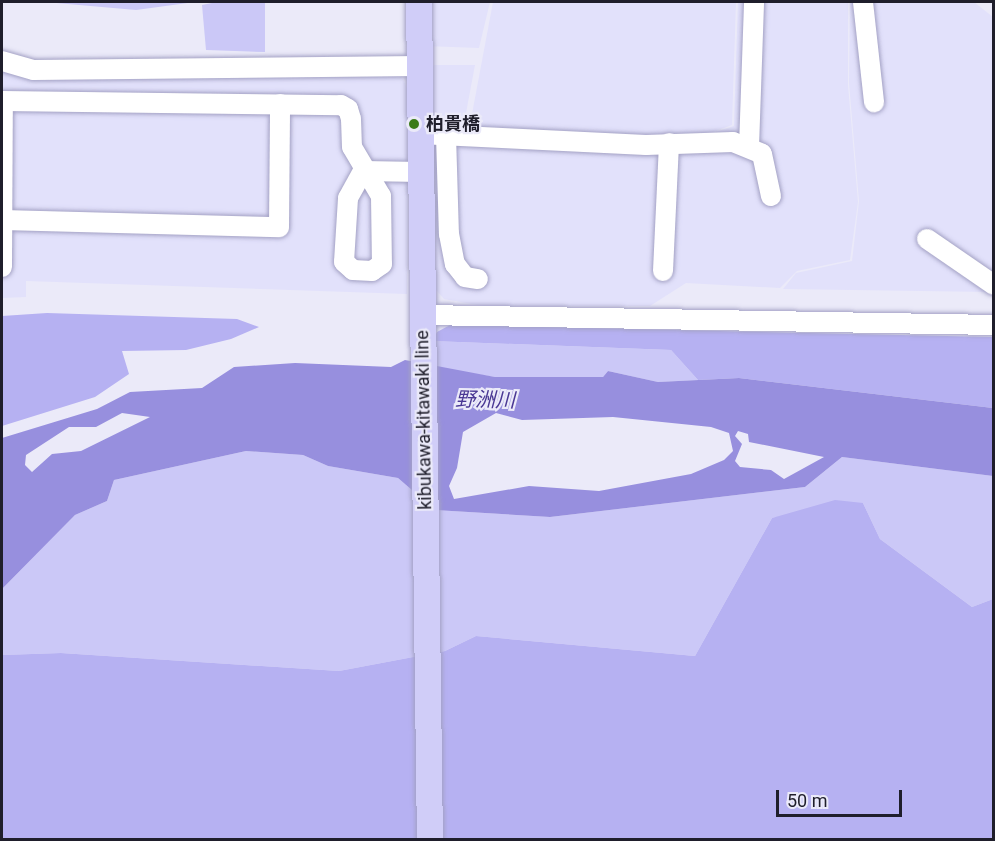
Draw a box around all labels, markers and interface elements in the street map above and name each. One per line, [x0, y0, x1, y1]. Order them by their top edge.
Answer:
place label: 柏貴橋 [426, 113, 480, 135]
marker: 柏貴橋 [407, 117, 421, 131]
street label: kibukawa-kitawaki line [412, 330, 436, 510]
water label: 野洲川 [455, 387, 515, 413]
scale bar [779, 778, 905, 816]
text: 50 m [787, 790, 827, 811]

